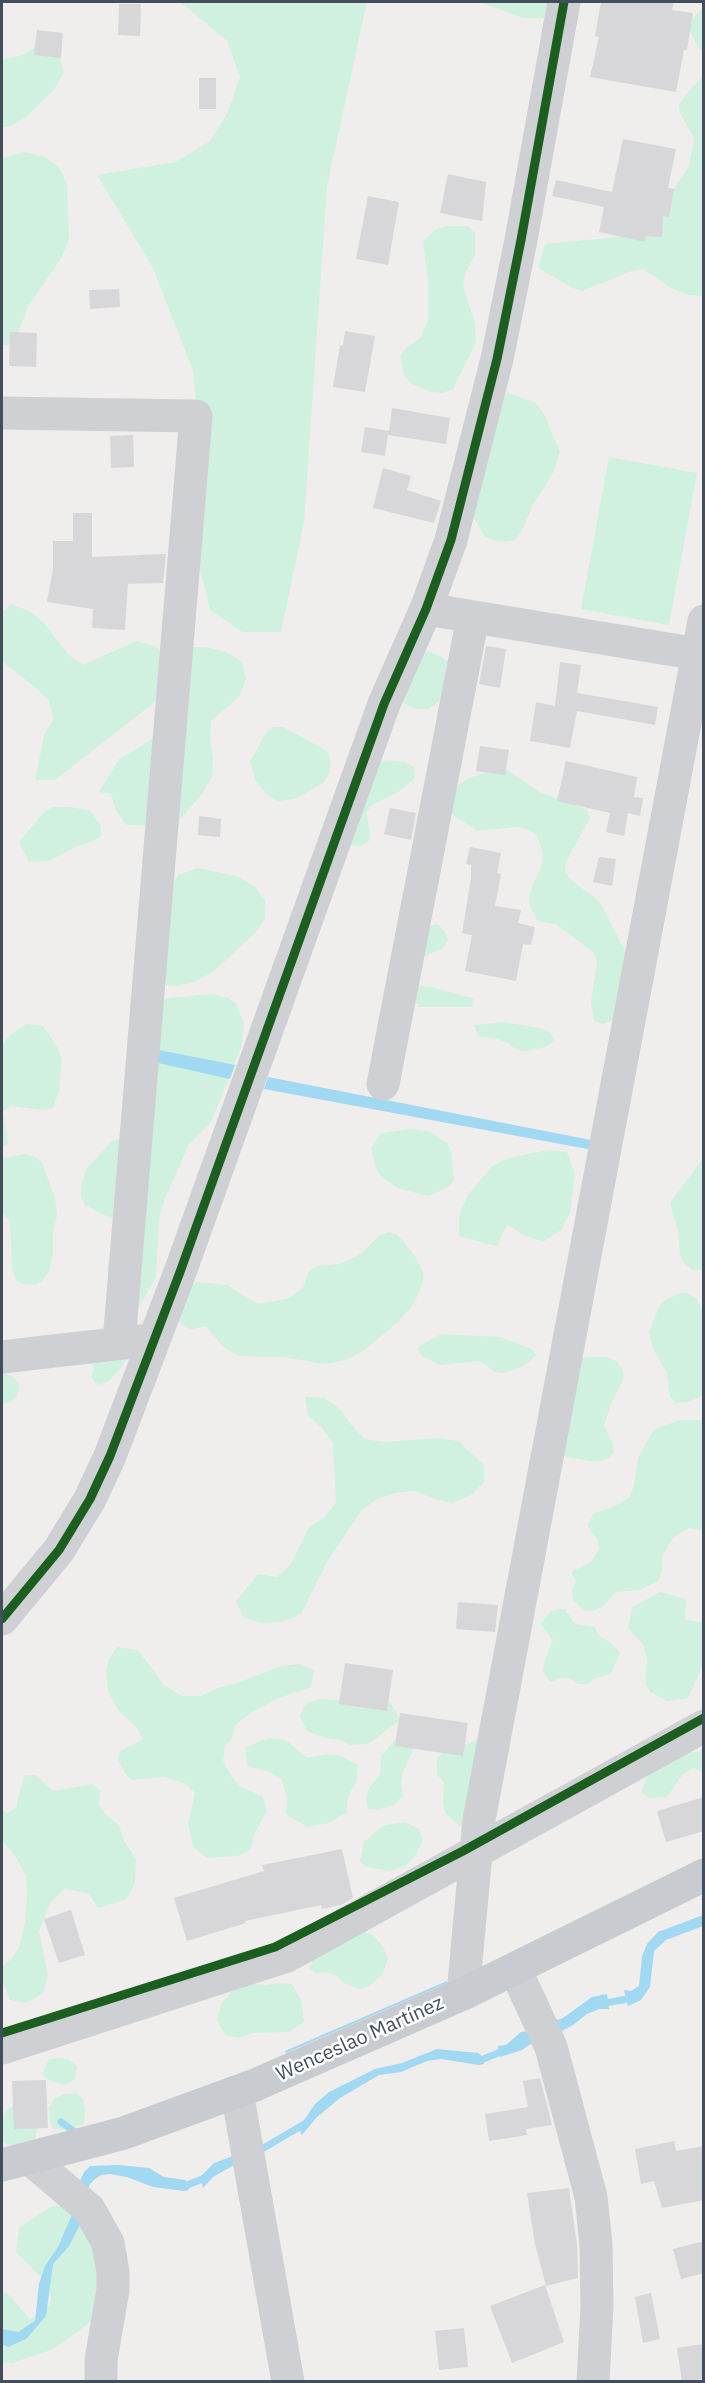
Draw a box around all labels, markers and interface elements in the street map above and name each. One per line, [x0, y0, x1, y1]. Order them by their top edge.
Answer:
street label: Wenceslao Martínez [273, 1991, 447, 2087]

